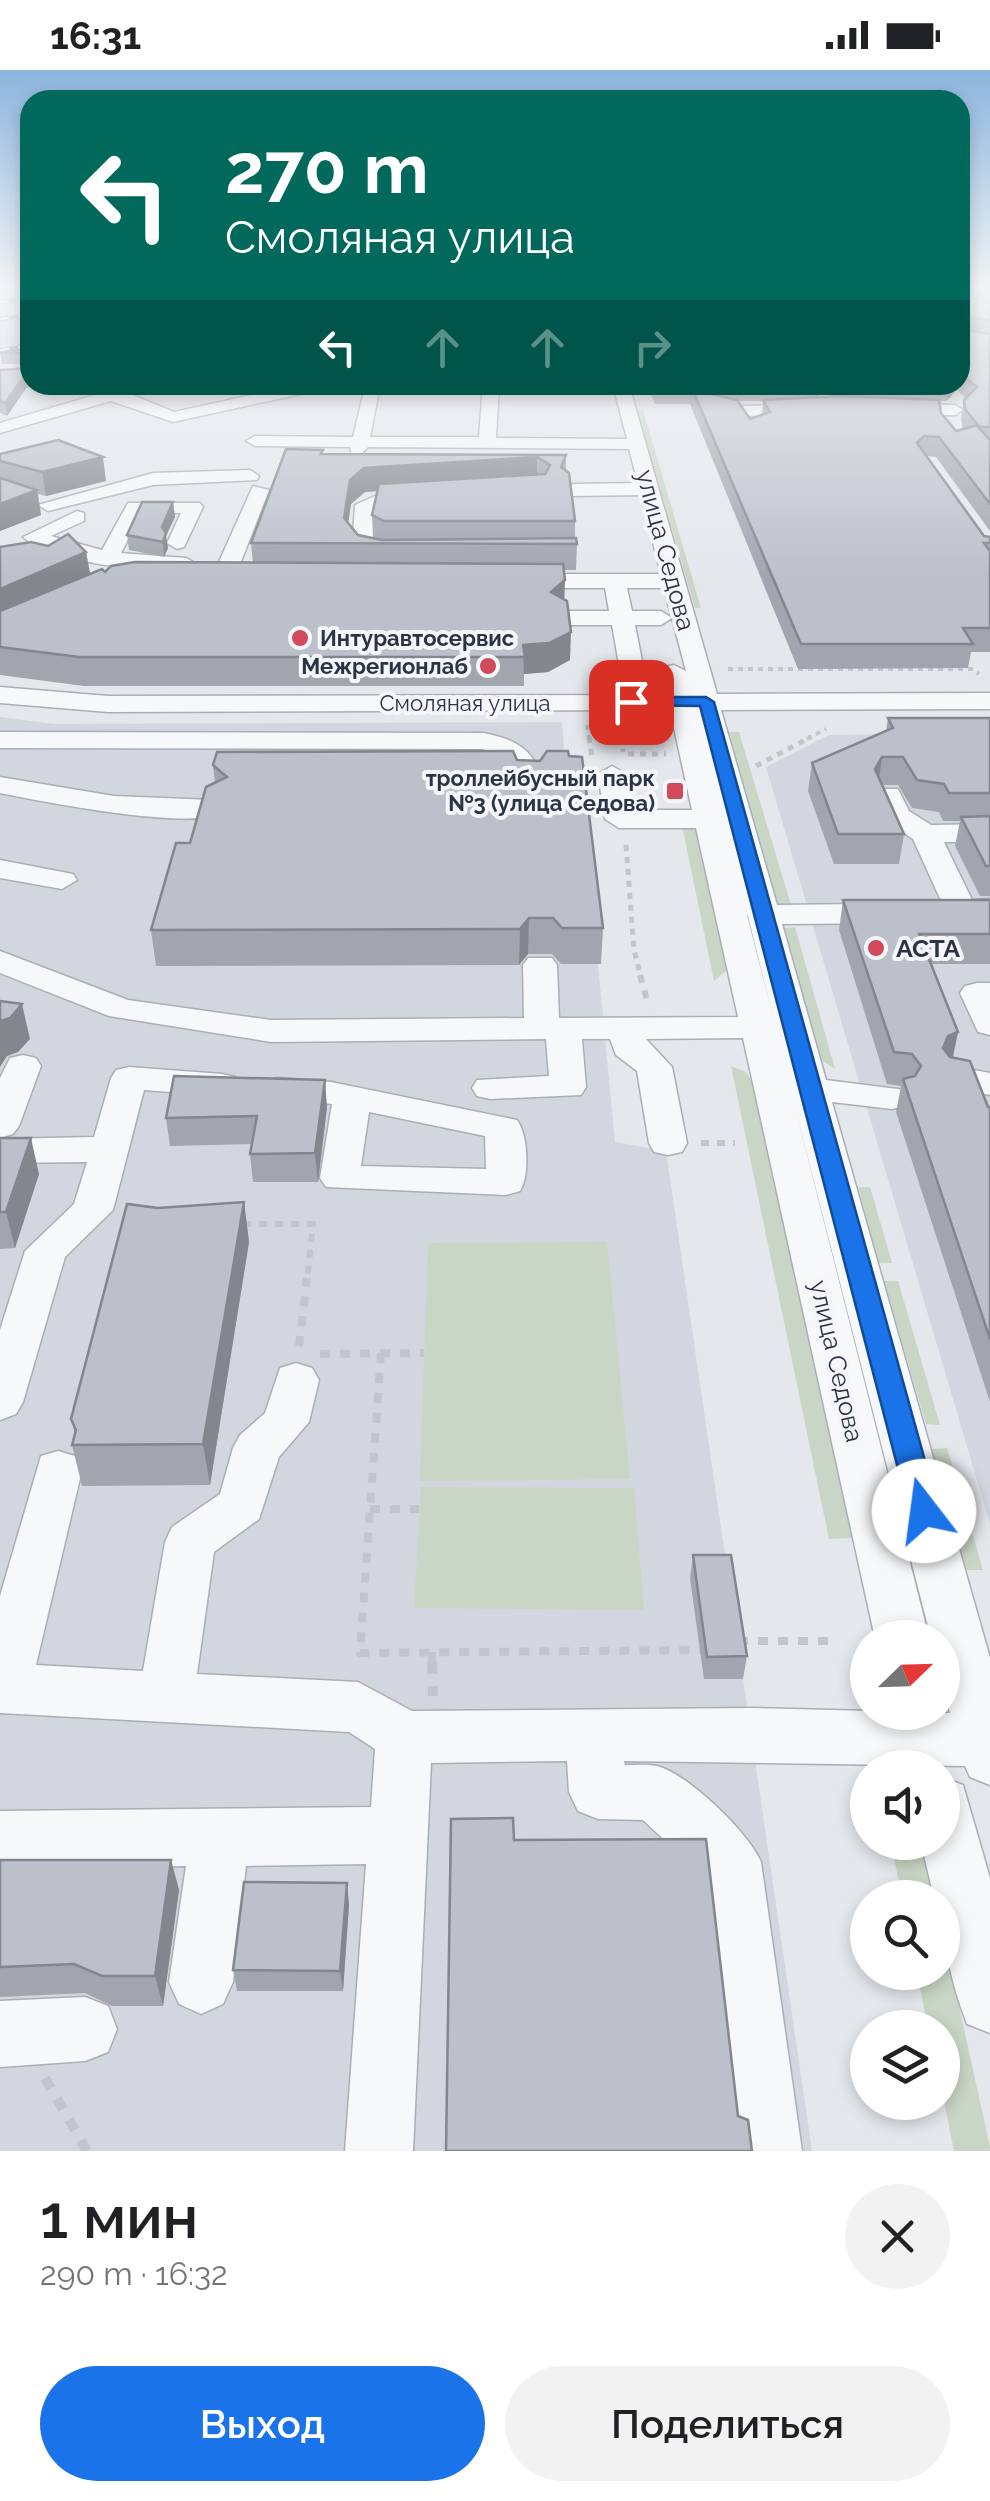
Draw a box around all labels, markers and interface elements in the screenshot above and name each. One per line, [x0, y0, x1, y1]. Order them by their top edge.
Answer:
text: 16:31 [50, 13, 141, 58]
text: 270 m [225, 127, 429, 209]
icon: left [60, 130, 190, 260]
text: Смоляная улица [225, 211, 575, 264]
icon: left [310, 320, 365, 375]
icon: ahead [415, 320, 470, 375]
icon: ahead [520, 320, 575, 375]
icon: right [625, 320, 680, 375]
street label: улица Седова [630, 466, 702, 634]
place label: Интуравтосервис [320, 625, 514, 651]
marker: Интуравтосервис [289, 627, 311, 649]
place label: Межрегионлаб [301, 653, 468, 679]
marker: Межрегионлаб [477, 655, 499, 677]
pin [589, 660, 674, 745]
icon: arrive [604, 675, 659, 730]
street label: Смоляная улица [380, 690, 550, 716]
place label: троллейбусный парк №3 (улица Седова) [426, 765, 655, 816]
marker: троллейбусный парк №3 (улица Седова) [664, 780, 686, 802]
place label: АСТА [896, 933, 960, 963]
marker: АСТА [865, 937, 887, 959]
street label: улица Седова [804, 1277, 870, 1445]
position arrow [872, 1459, 976, 1563]
north arrow [850, 1620, 960, 1730]
map controls [850, 1620, 960, 2120]
button: sound [850, 1750, 960, 1860]
button: search [850, 1880, 960, 1990]
button: layers [850, 2010, 960, 2120]
text: 1 мин [40, 2182, 198, 2252]
button: close [845, 2184, 950, 2289]
text: 290 m · 16:32 [40, 2255, 228, 2292]
button: Выход [40, 2366, 485, 2481]
button: Поделиться [505, 2366, 950, 2481]

